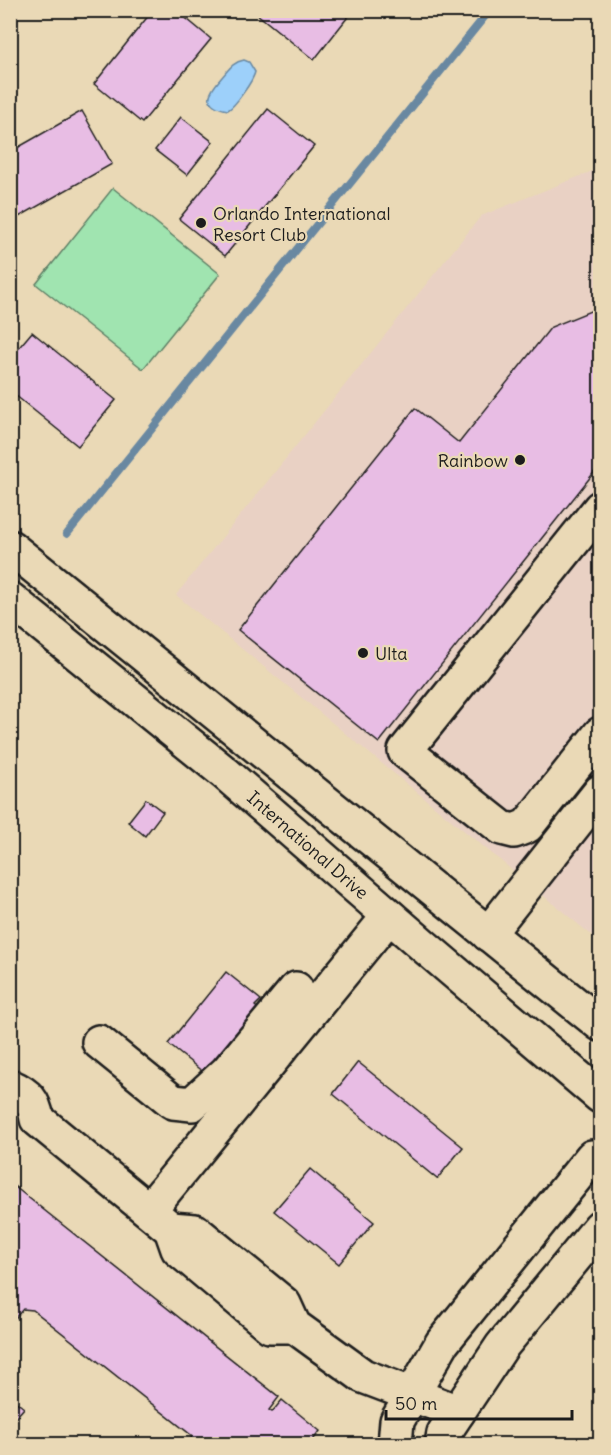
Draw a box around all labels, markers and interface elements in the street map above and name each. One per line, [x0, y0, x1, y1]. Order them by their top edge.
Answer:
place label: Orlando International Resort Club [213, 202, 391, 246]
marker: Orlando International Resort Club [194, 216, 208, 230]
place label: Rainbow [438, 449, 508, 472]
marker: Rainbow [513, 453, 527, 467]
place label: Ulta [375, 642, 408, 665]
marker: Ulta [356, 646, 370, 660]
street label: International Drive [243, 786, 373, 904]
scale bar [386, 1383, 572, 1421]
text: 50 m [395, 1392, 437, 1415]

